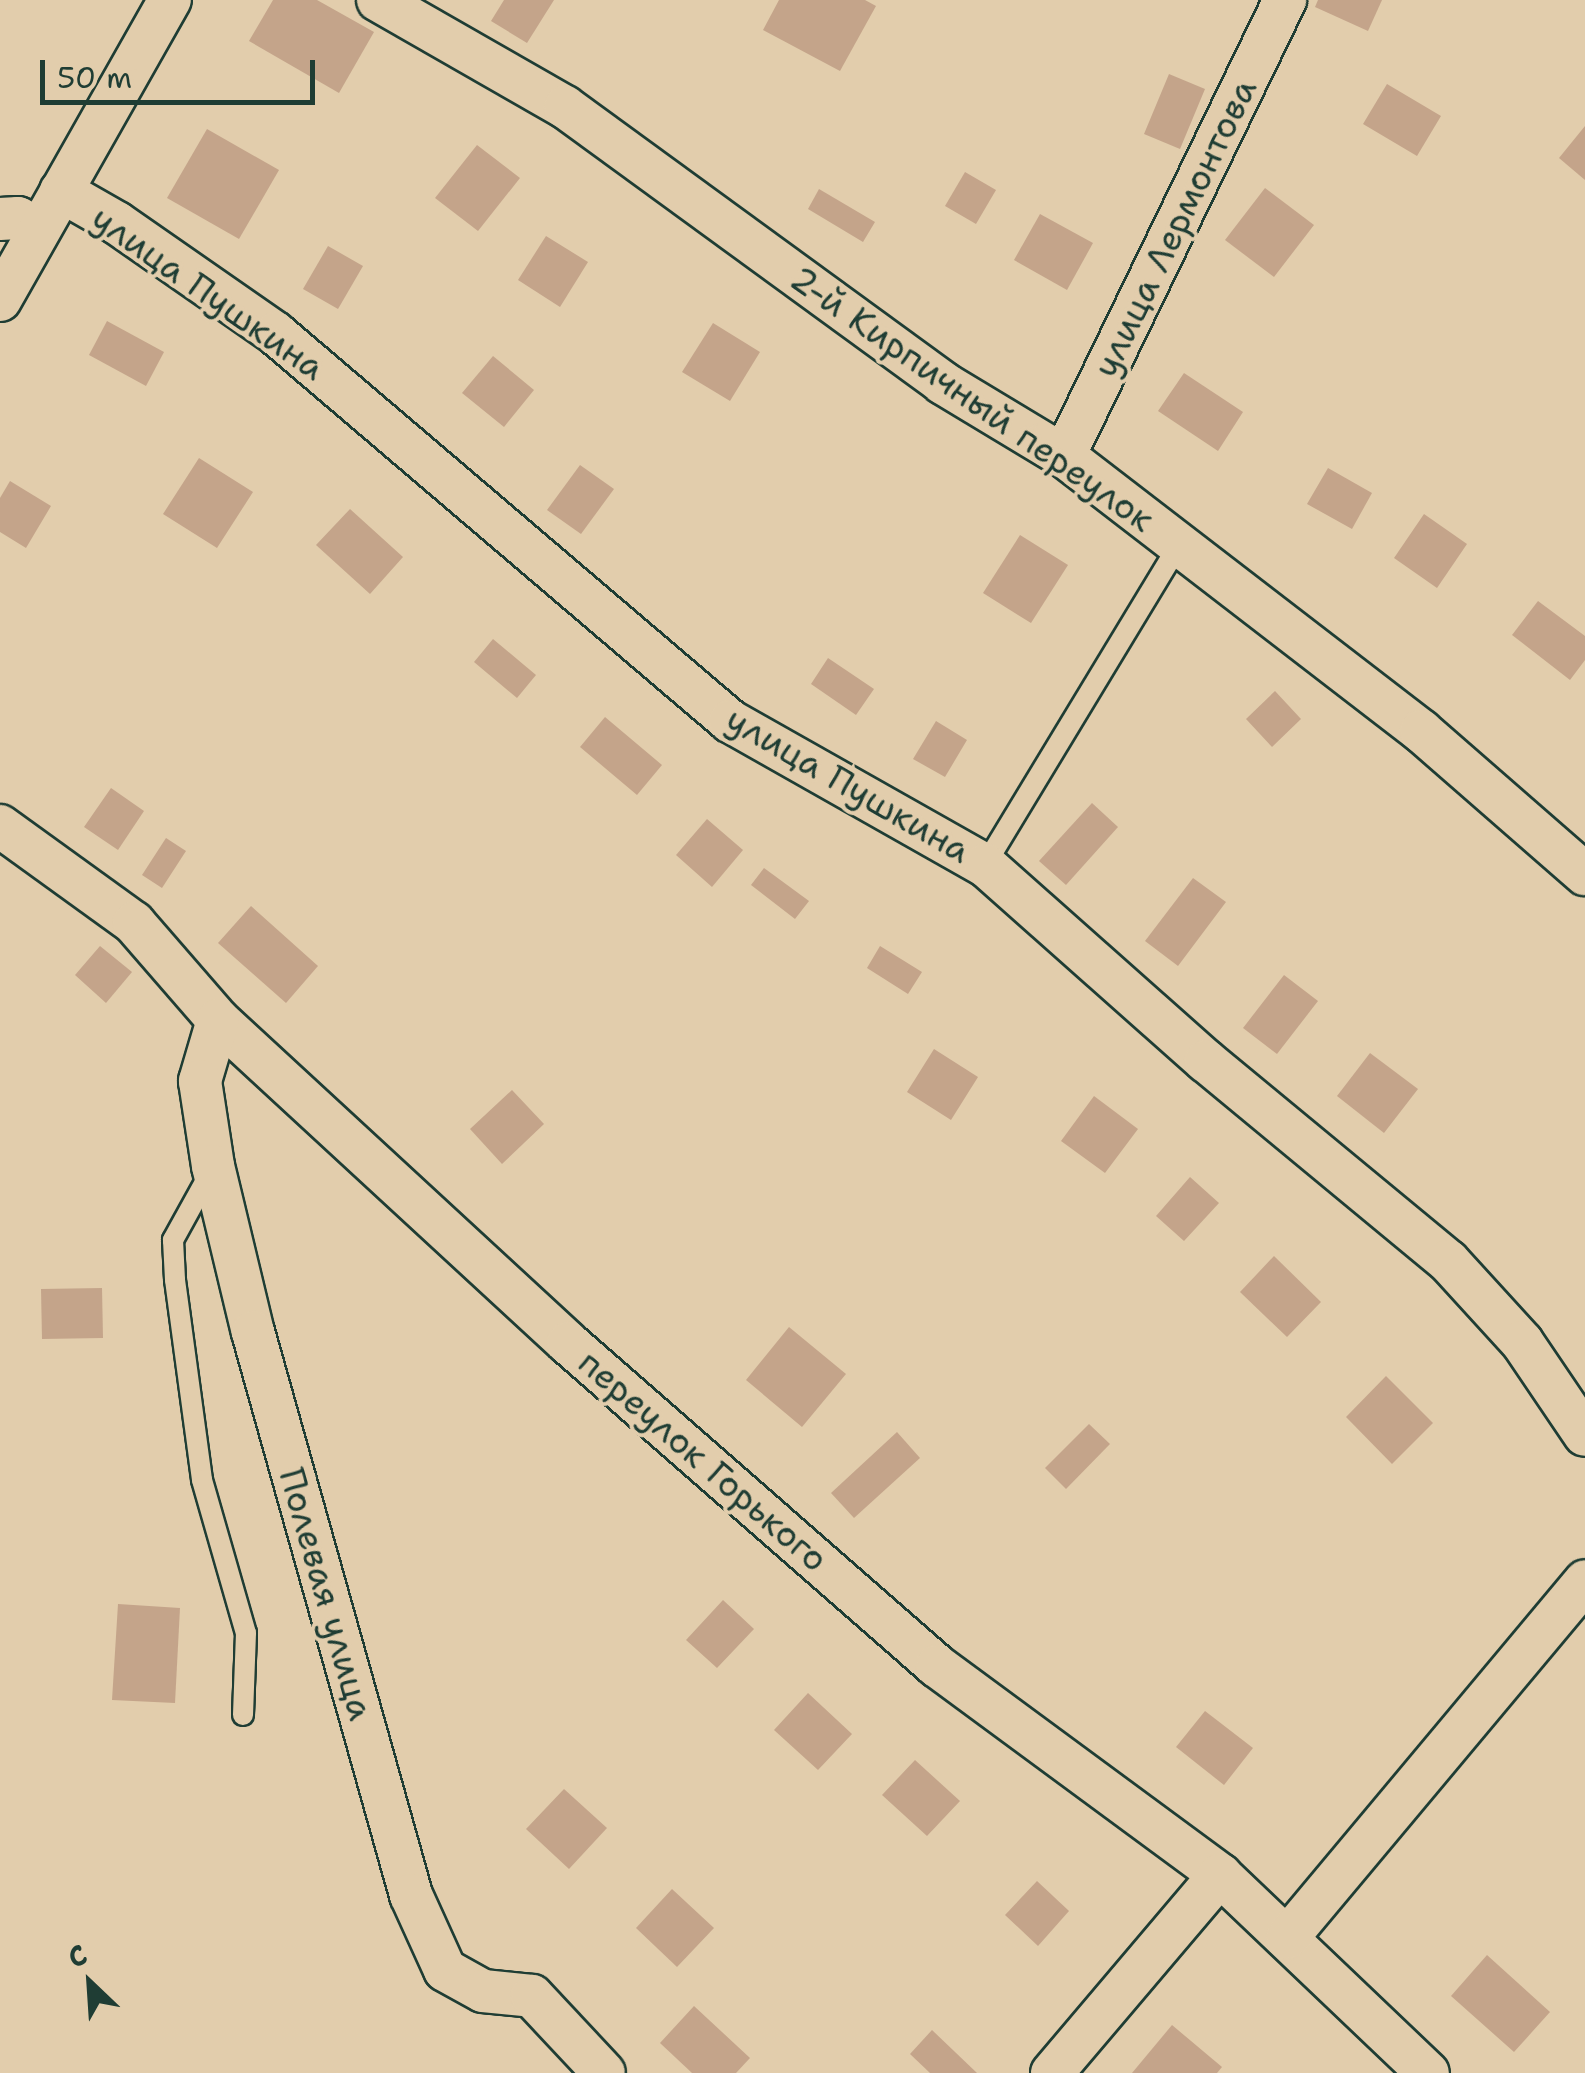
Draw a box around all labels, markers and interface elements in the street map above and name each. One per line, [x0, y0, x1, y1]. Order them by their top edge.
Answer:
scale bar [45, 40, 320, 102]
text: 50 m [57, 57, 132, 98]
street label: улица Лермонтова [1084, 72, 1266, 384]
street label: улица Пушкина [83, 197, 333, 389]
street label: 2-й Кирпичный переулок [782, 257, 1162, 541]
street label: улица Пушкина [719, 698, 977, 872]
street label: переулок Горького [570, 1341, 836, 1581]
street label: Полевая улица [270, 1463, 382, 1725]
north arrow [40, 1933, 140, 2033]
text: С [61, 1935, 93, 1977]

